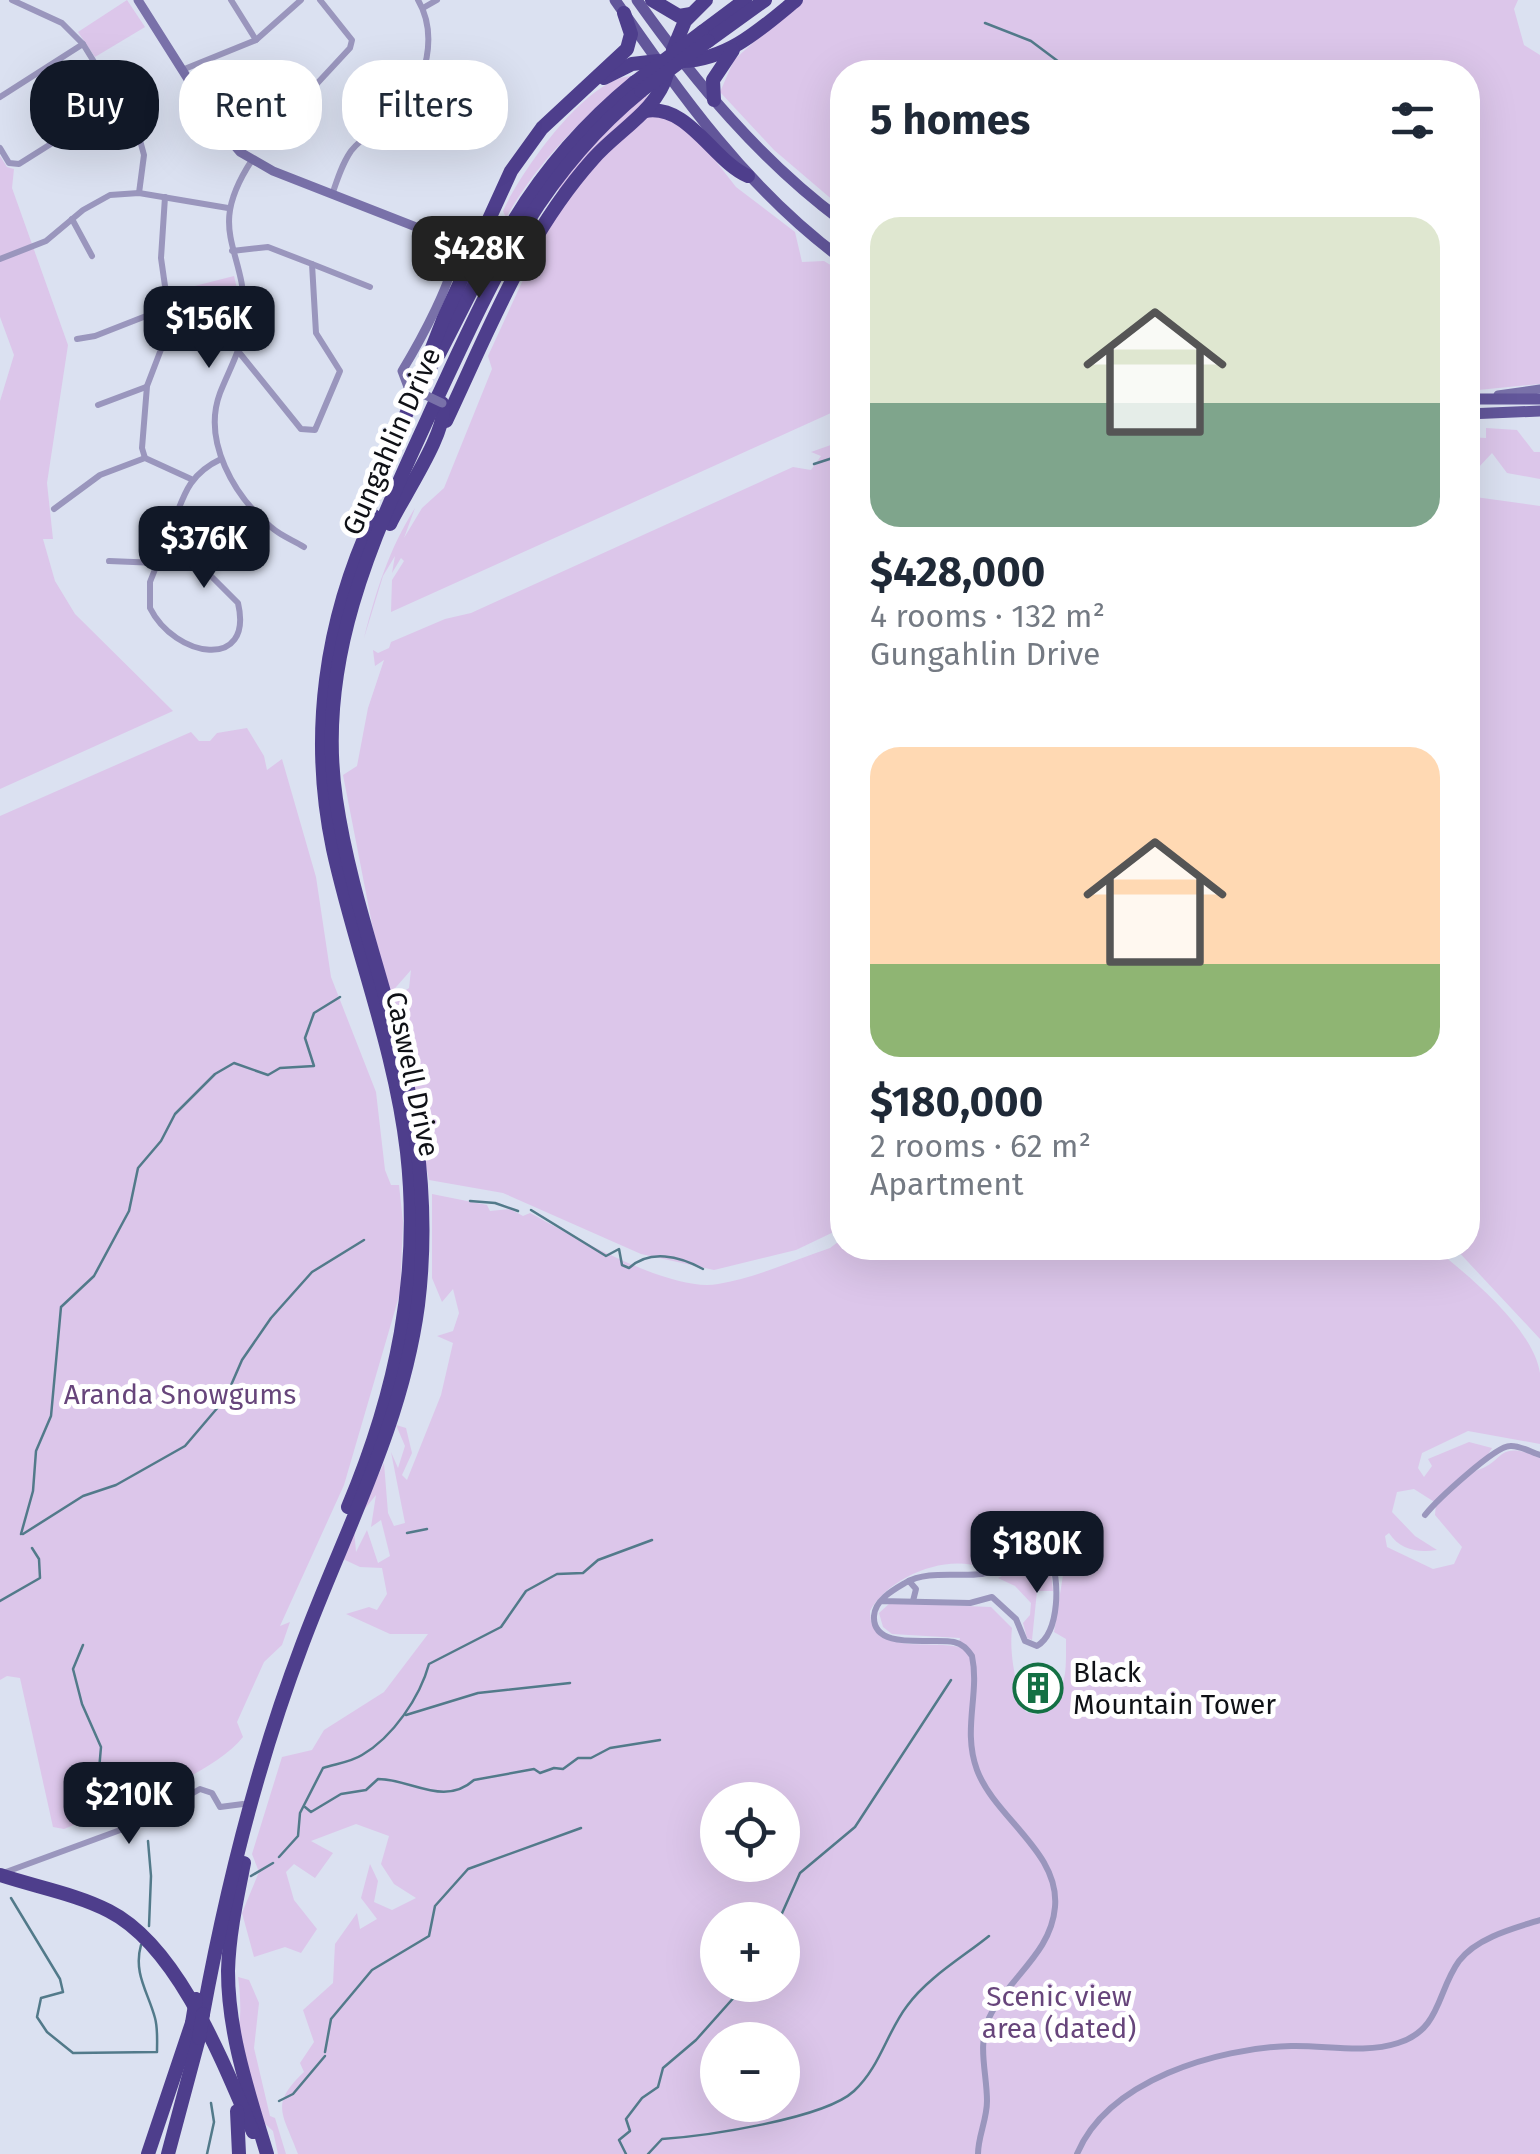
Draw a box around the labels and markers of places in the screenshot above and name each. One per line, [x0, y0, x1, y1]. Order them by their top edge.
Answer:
pin: $428K [409, 216, 549, 301]
pin: $156K [139, 286, 279, 371]
pin: $376K [134, 506, 274, 591]
pin: $180K [967, 1511, 1107, 1596]
place label: Black Mountain Tower [1073, 1656, 1276, 1721]
building icon: Black Mountain Tower [1012, 1662, 1064, 1714]
pin: $210K [59, 1762, 199, 1847]

